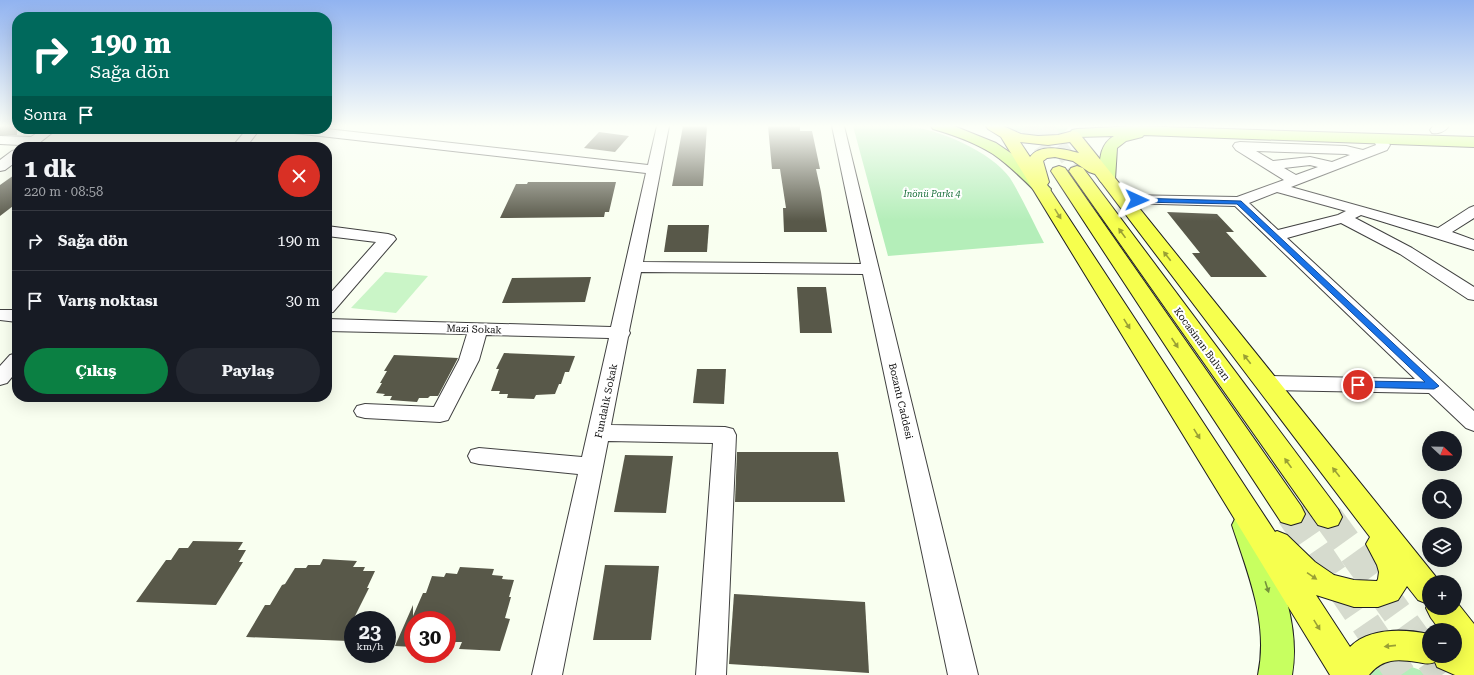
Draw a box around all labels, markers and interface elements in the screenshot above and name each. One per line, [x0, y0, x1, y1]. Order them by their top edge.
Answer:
text: 190 m [90, 27, 171, 60]
icon: right [24, 28, 76, 80]
text: Sağa dön [90, 61, 170, 82]
icon: arrive [75, 104, 97, 126]
text: Sonra [24, 106, 67, 124]
text: 1 dk [24, 155, 76, 183]
button: close [278, 155, 320, 197]
position arrow [1116, 179, 1158, 221]
text: 220 m · 08:58 [24, 184, 103, 199]
park label: İnönü Parkı 4 [902, 188, 961, 199]
one-way arrow [1054, 209, 1062, 219]
one-way arrow [1118, 228, 1126, 238]
icon: right [24, 230, 46, 252]
text: Sağa dön [58, 232, 128, 250]
text: 190 m [277, 232, 320, 250]
one-way arrow [1163, 251, 1172, 262]
icon: arrive [24, 290, 46, 312]
text: Varış noktası [58, 292, 158, 310]
text: 30 m [286, 292, 320, 310]
street label: Kocasinan Bulvarı [1172, 305, 1232, 383]
one-way arrow [1124, 318, 1131, 330]
street label: Mazi Sokak [446, 323, 503, 335]
one-way arrow [1171, 338, 1179, 348]
button: Çıkış [24, 348, 168, 394]
button: Paylaş [176, 348, 320, 394]
one-way arrow [1243, 353, 1252, 364]
street label: Fundalık Sokak [593, 362, 619, 439]
street label: Bozantı Caddesi [887, 362, 915, 440]
pin [1341, 368, 1375, 402]
icon: arrive [1347, 374, 1369, 396]
one-way arrow [1193, 428, 1200, 440]
north arrow [1422, 431, 1462, 471]
map controls [1422, 431, 1462, 663]
one-way arrow [1285, 458, 1293, 468]
one-way arrow [1332, 467, 1340, 478]
button: search [1422, 479, 1462, 519]
button: layers [1422, 527, 1462, 567]
one-way arrow [1306, 572, 1317, 580]
button: + [1422, 575, 1462, 615]
one-way arrow [1264, 582, 1270, 594]
speed limit sign: 30 [404, 611, 456, 663]
text: 23 [359, 620, 381, 644]
one-way arrow [1313, 620, 1321, 630]
button: − [1422, 623, 1462, 663]
text: km/h [357, 641, 383, 652]
one-way arrow [1384, 643, 1397, 649]

